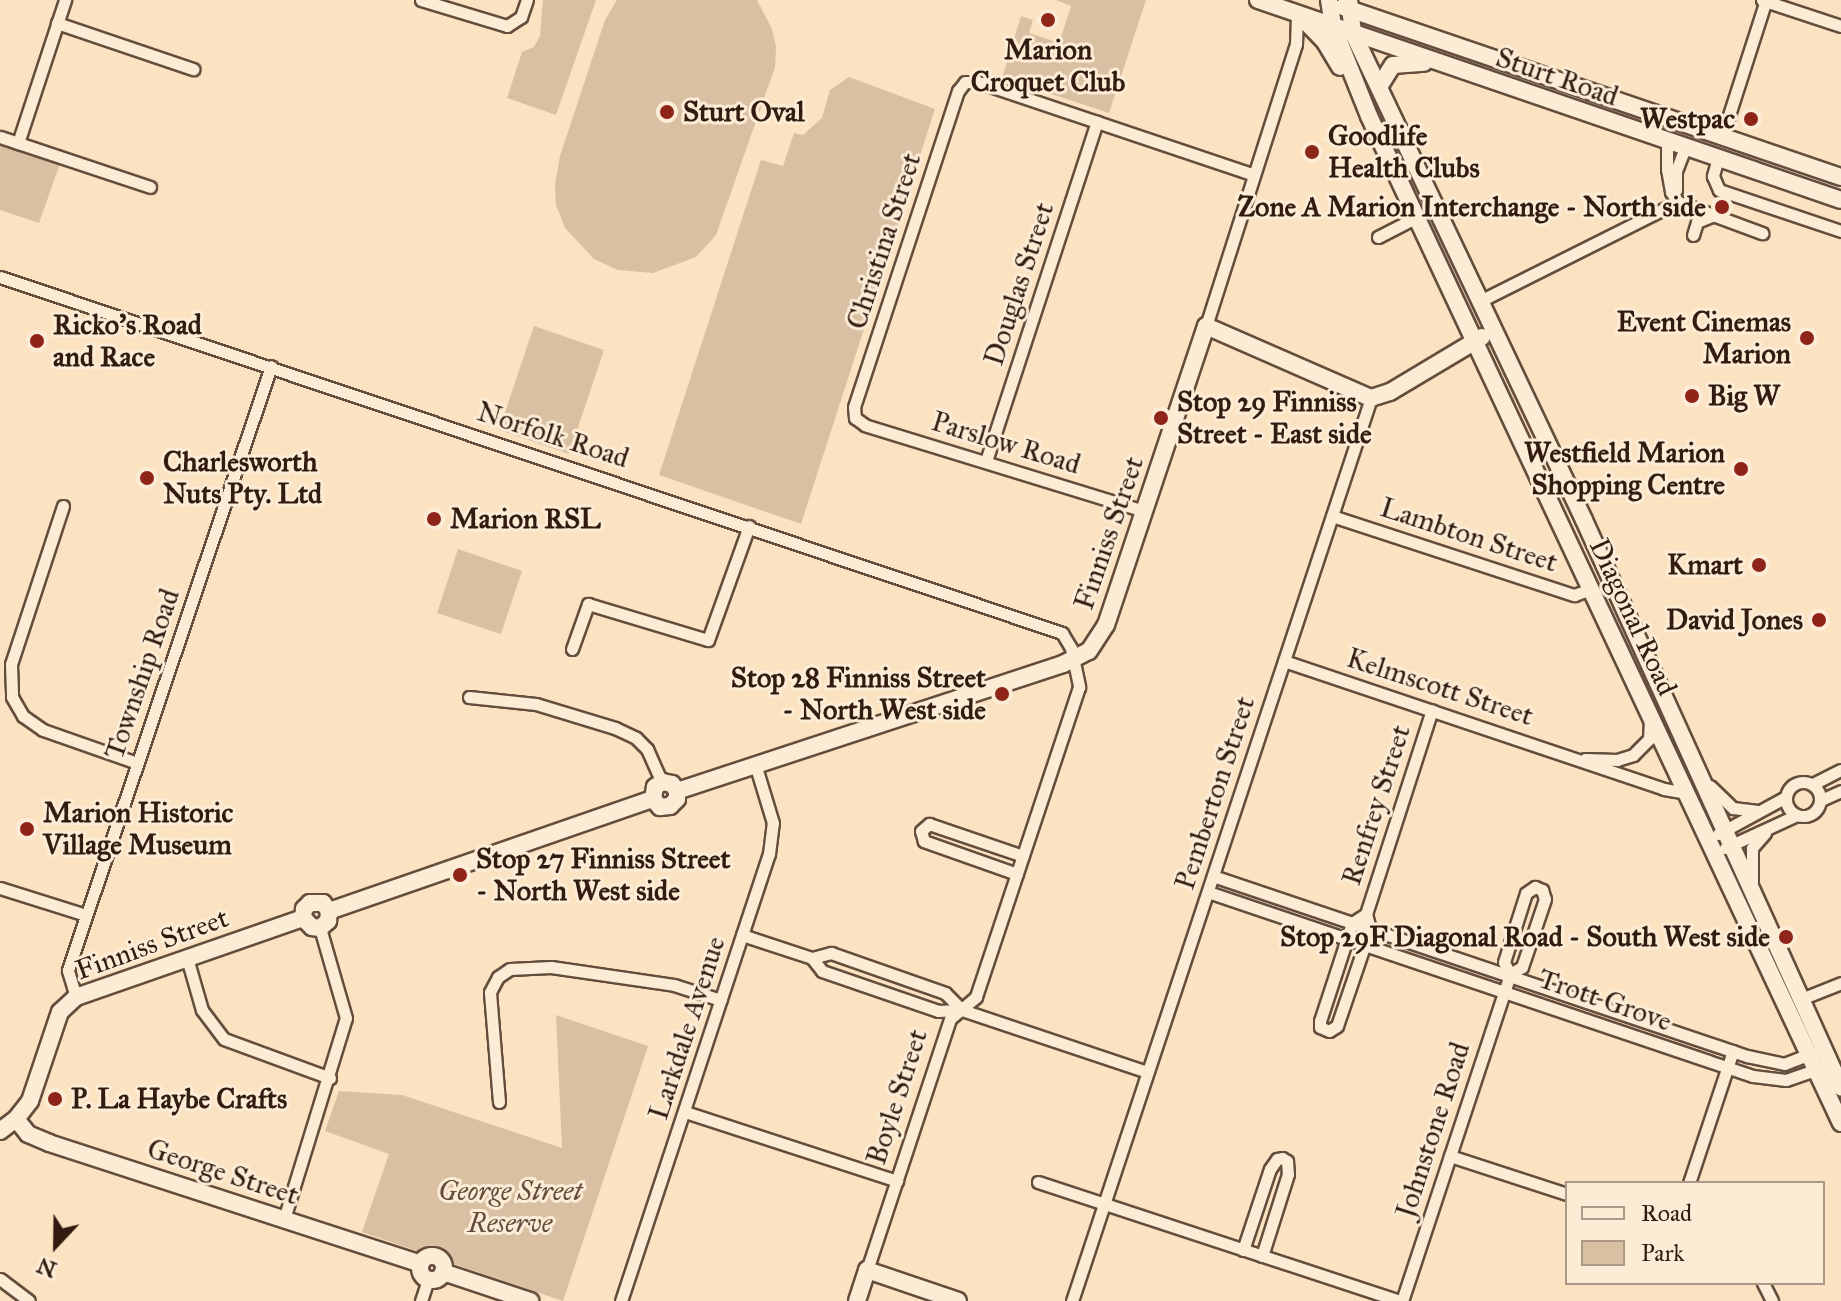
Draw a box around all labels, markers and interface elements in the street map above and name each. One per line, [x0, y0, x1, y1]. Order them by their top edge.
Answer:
marker: Marion Croquet Club [1039, 11, 1057, 29]
place label: Marion Croquet Club [971, 33, 1125, 99]
street label: Sturt Road [1491, 40, 1623, 114]
place label: Sturt Oval [683, 95, 805, 129]
place label: Westpac [1640, 102, 1735, 136]
marker: Sturt Oval [658, 103, 676, 121]
marker: Westpac [1742, 110, 1760, 128]
place label: Goodlife Health Clubs [1328, 119, 1480, 185]
marker: Goodlife Health Clubs [1303, 143, 1321, 161]
street label: Christina Street [840, 149, 928, 333]
place label: Zone A Marion Interchange - North side [1238, 190, 1706, 224]
street label: Douglas Street [977, 198, 1061, 370]
marker: Zone A Marion Interchange - North side [1713, 198, 1731, 216]
place label: Event Cinemas Marion [1617, 305, 1791, 371]
place label: Ricko's Road and Race [53, 308, 202, 374]
marker: Event Cinemas Marion [1798, 329, 1816, 347]
marker: Ricko's Road and Race [28, 332, 46, 350]
place label: Big W [1708, 379, 1780, 413]
place label: Stop 29 Finniss Street - East side [1177, 385, 1372, 451]
marker: Big W [1683, 387, 1701, 405]
street label: Norfolk Road [473, 395, 633, 475]
street label: Parslow Road [928, 404, 1084, 482]
marker: Stop 29 Finniss Street - East side [1152, 409, 1170, 427]
place label: Westfield Marion Shopping Centre [1524, 436, 1725, 502]
place label: Charlesworth Nuts Pty. Ltd [163, 445, 322, 511]
street label: Finniss Street [1067, 452, 1151, 614]
marker: Westfield Marion Shopping Centre [1732, 460, 1750, 478]
marker: Charlesworth Nuts Pty. Ltd [138, 469, 156, 487]
street label: Lambton Street [1376, 491, 1562, 579]
place label: Marion RSL [450, 502, 601, 536]
marker: Marion RSL [425, 510, 443, 528]
street label: Diagonal Road [1582, 533, 1684, 701]
place label: Kmart [1667, 548, 1743, 582]
marker: Kmart [1750, 556, 1768, 574]
street label: Township Road [97, 585, 187, 763]
place label: David Jones [1666, 603, 1803, 637]
marker: David Jones [1810, 611, 1828, 629]
street label: Kelmscott Street [1343, 641, 1537, 733]
place label: Stop 28 Finniss Street - North West side [731, 661, 986, 727]
marker: Stop 28 Finniss Street - North West side [993, 685, 1011, 703]
street label: Pemberton Street [1168, 692, 1262, 894]
street label: Renfrey Street [1334, 721, 1418, 889]
place label: Marion Historic Village Museum [43, 796, 233, 862]
marker: Marion Historic Village Museum [18, 820, 36, 838]
place label: Stop 27 Finniss Street - North West side [476, 842, 730, 908]
marker: Stop 27 Finniss Street - North West side [451, 866, 469, 884]
street label: Finniss Street [71, 901, 233, 987]
place label: Stop 29F Diagonal Road - South West side [1280, 920, 1770, 954]
marker: Stop 29F Diagonal Road - South West side [1777, 928, 1795, 946]
street label: Larkdale Avenue [642, 932, 732, 1124]
street label: Trott Grove [1534, 962, 1676, 1038]
street label: Boyle Street [859, 1025, 935, 1169]
street label: Johnstone Road [1389, 1038, 1477, 1222]
place label: P. La Haybe Crafts [71, 1082, 287, 1116]
marker: P. La Haybe Crafts [46, 1090, 64, 1108]
street label: George Street [143, 1132, 303, 1212]
park label: George Street Reserve [438, 1174, 582, 1240]
legend [1565, 1181, 1825, 1285]
text: Road [1641, 1198, 1692, 1228]
north arrow [16, 1205, 96, 1285]
text: Park [1641, 1238, 1684, 1268]
text: N [33, 1252, 61, 1284]

